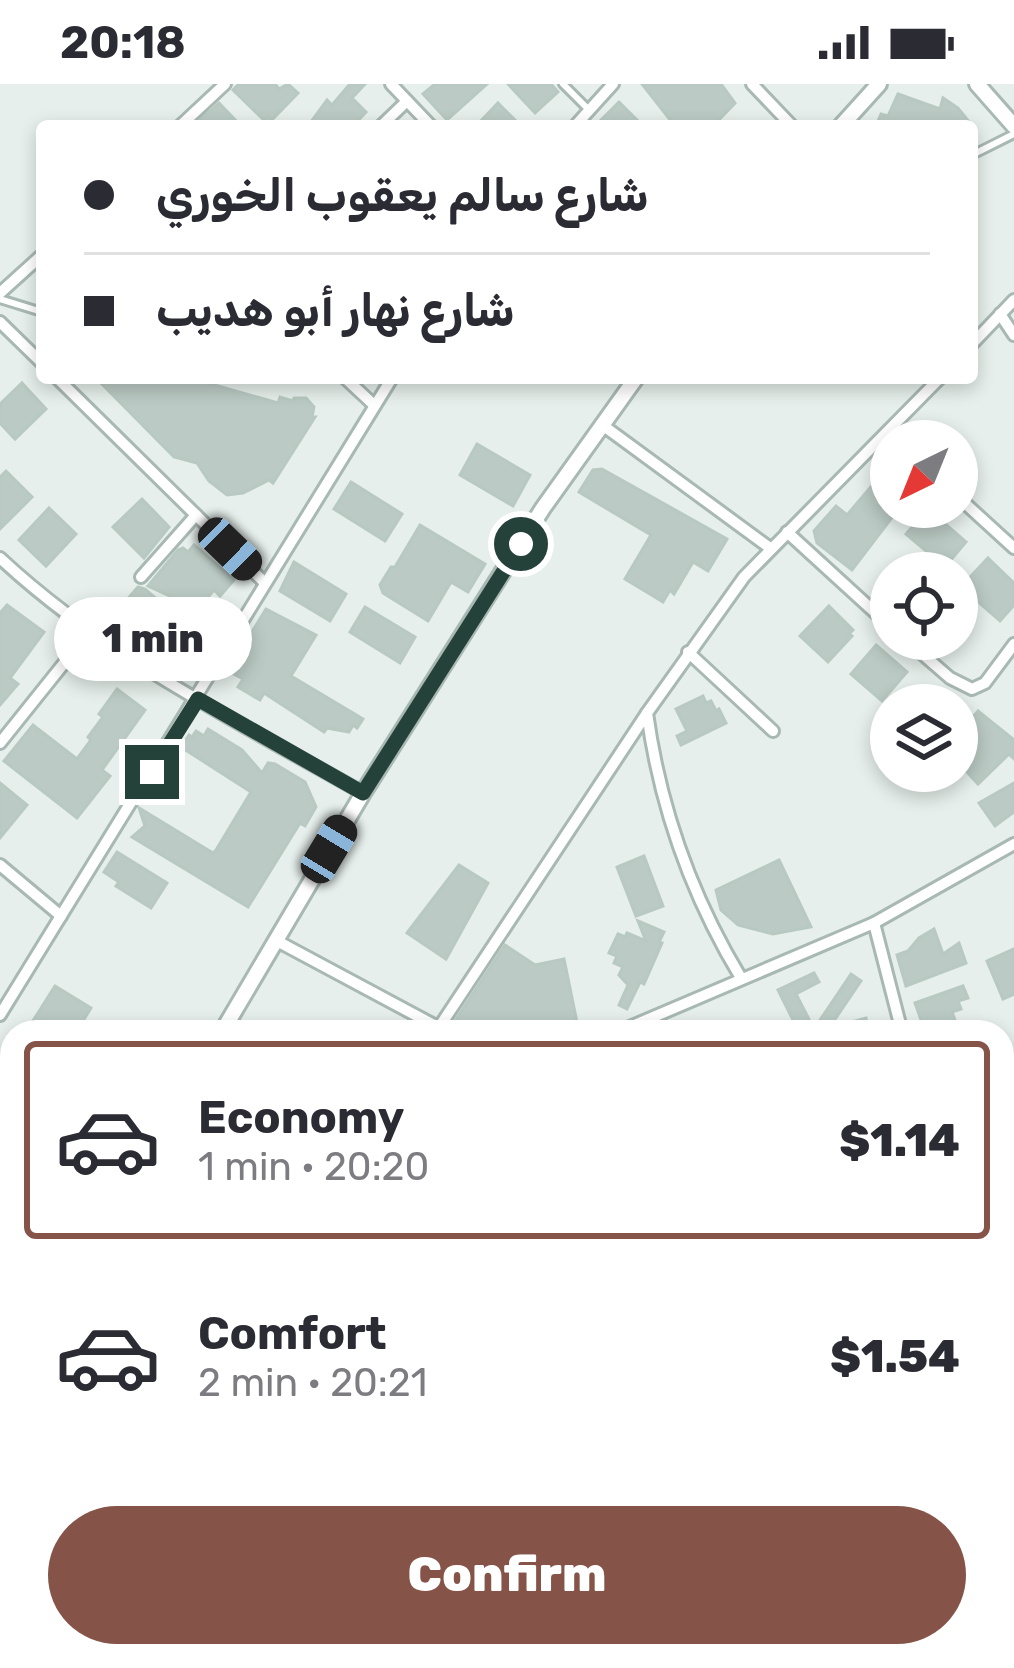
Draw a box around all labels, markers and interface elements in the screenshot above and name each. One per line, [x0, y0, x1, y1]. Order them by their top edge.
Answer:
text: 20:18 [60, 16, 186, 69]
text: شارع سالم يعقوب الخوري [156, 169, 649, 222]
text: شارع نهار أبو هديب [156, 284, 515, 337]
north arrow [870, 420, 978, 528]
map controls [870, 420, 978, 792]
car [192, 511, 268, 587]
route start [494, 517, 548, 571]
button: locate [870, 552, 978, 660]
callout: 1 min [53, 598, 251, 682]
text: 1 min [102, 616, 204, 662]
button: layers [870, 684, 978, 792]
route end [125, 745, 179, 799]
car [295, 809, 363, 889]
icon: car [54, 1086, 162, 1194]
text: Economy [198, 1091, 404, 1144]
text: $1.14 [839, 1114, 960, 1167]
text: 1 min · 20:20 [198, 1144, 429, 1190]
icon: car [54, 1302, 162, 1410]
text: Comfort [198, 1307, 387, 1360]
text: $1.54 [830, 1330, 960, 1383]
text: 2 min · 20:21 [198, 1360, 427, 1406]
button: Confirm [48, 1506, 966, 1644]

